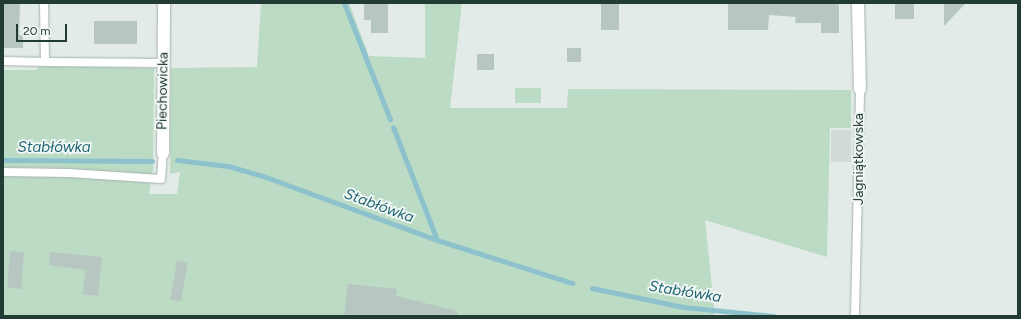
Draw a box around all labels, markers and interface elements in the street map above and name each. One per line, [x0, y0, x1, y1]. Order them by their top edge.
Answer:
scale bar [18, 16, 69, 42]
text: 20 m [23, 24, 51, 38]
street label: Piechowicka [154, 52, 172, 130]
street label: Jagniątkowska [851, 113, 867, 205]
water label: Stabłówka [17, 139, 91, 157]
water label: Stabłówka [342, 185, 416, 227]
water label: Stabłówka [648, 277, 722, 307]

